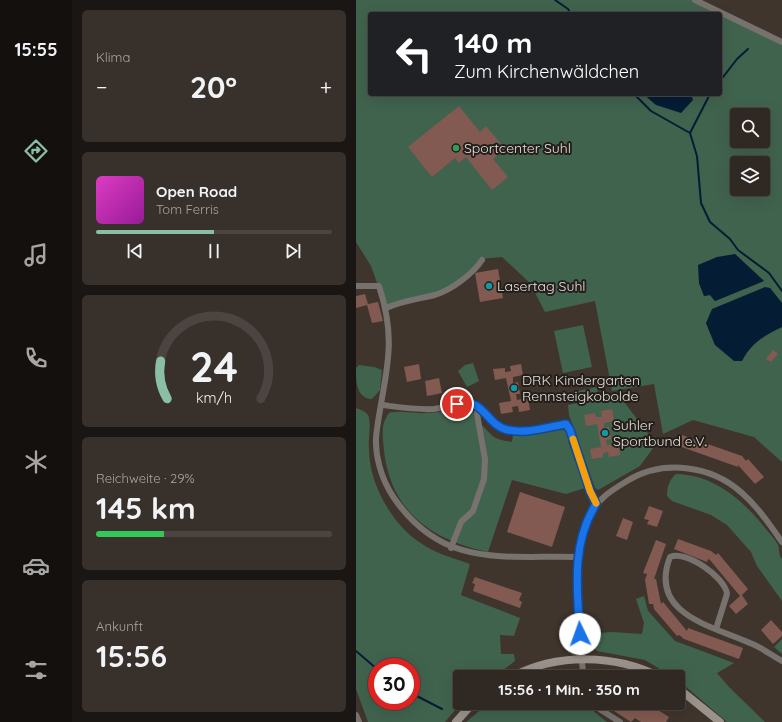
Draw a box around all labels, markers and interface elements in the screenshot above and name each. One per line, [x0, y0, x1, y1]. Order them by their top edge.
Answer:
text: 140 m [454, 25, 532, 60]
icon: left [388, 28, 440, 80]
text: 15:55 [14, 38, 58, 61]
text: Klima [96, 49, 130, 65]
text: Zum Kirchenwäldchen [454, 60, 639, 83]
text: 20° [190, 68, 237, 106]
text: − [96, 73, 107, 101]
text: + [320, 73, 332, 101]
map controls [730, 108, 770, 196]
button: search [730, 108, 770, 148]
icon: directions [22, 137, 50, 165]
place label: Sportcenter Suhl [464, 139, 571, 157]
marker: Sportcenter Suhl [451, 143, 461, 153]
button: layers [730, 156, 770, 196]
text: Open Road [156, 182, 237, 201]
text: Tom Ferris [156, 201, 219, 217]
icon: previous [124, 240, 146, 262]
icon: pause [203, 240, 225, 262]
icon: next [282, 240, 304, 262]
icon: music [22, 241, 50, 269]
place label: Lasertag Suhl [497, 277, 586, 295]
marker: Lasertag Suhl [484, 281, 494, 291]
text: 24 [190, 340, 238, 392]
icon: phone [22, 344, 50, 372]
place label: DRK Kindergarten Rennsteigkobolde [522, 371, 640, 405]
marker: DRK Kindergarten Rennsteigkobolde [509, 383, 519, 393]
pin [440, 387, 474, 421]
text: km/h [196, 389, 232, 407]
icon: arrive [446, 393, 468, 415]
place label: Suhler Sportbund e.V. [613, 416, 707, 450]
marker: Suhler Sportbund e.V. [600, 428, 610, 438]
icon: climate [22, 448, 50, 476]
text: Reichweite · 29% [96, 470, 195, 486]
text: 145 km [96, 489, 196, 527]
icon: car [22, 552, 50, 580]
position arrow [559, 613, 601, 655]
text: Ankunft [96, 618, 143, 634]
text: 15:56 [96, 637, 167, 675]
icon: filters [22, 656, 50, 684]
speed limit sign: 30 [368, 658, 420, 710]
text: 15:56 · 1 Min. · 350 m [498, 680, 640, 699]

